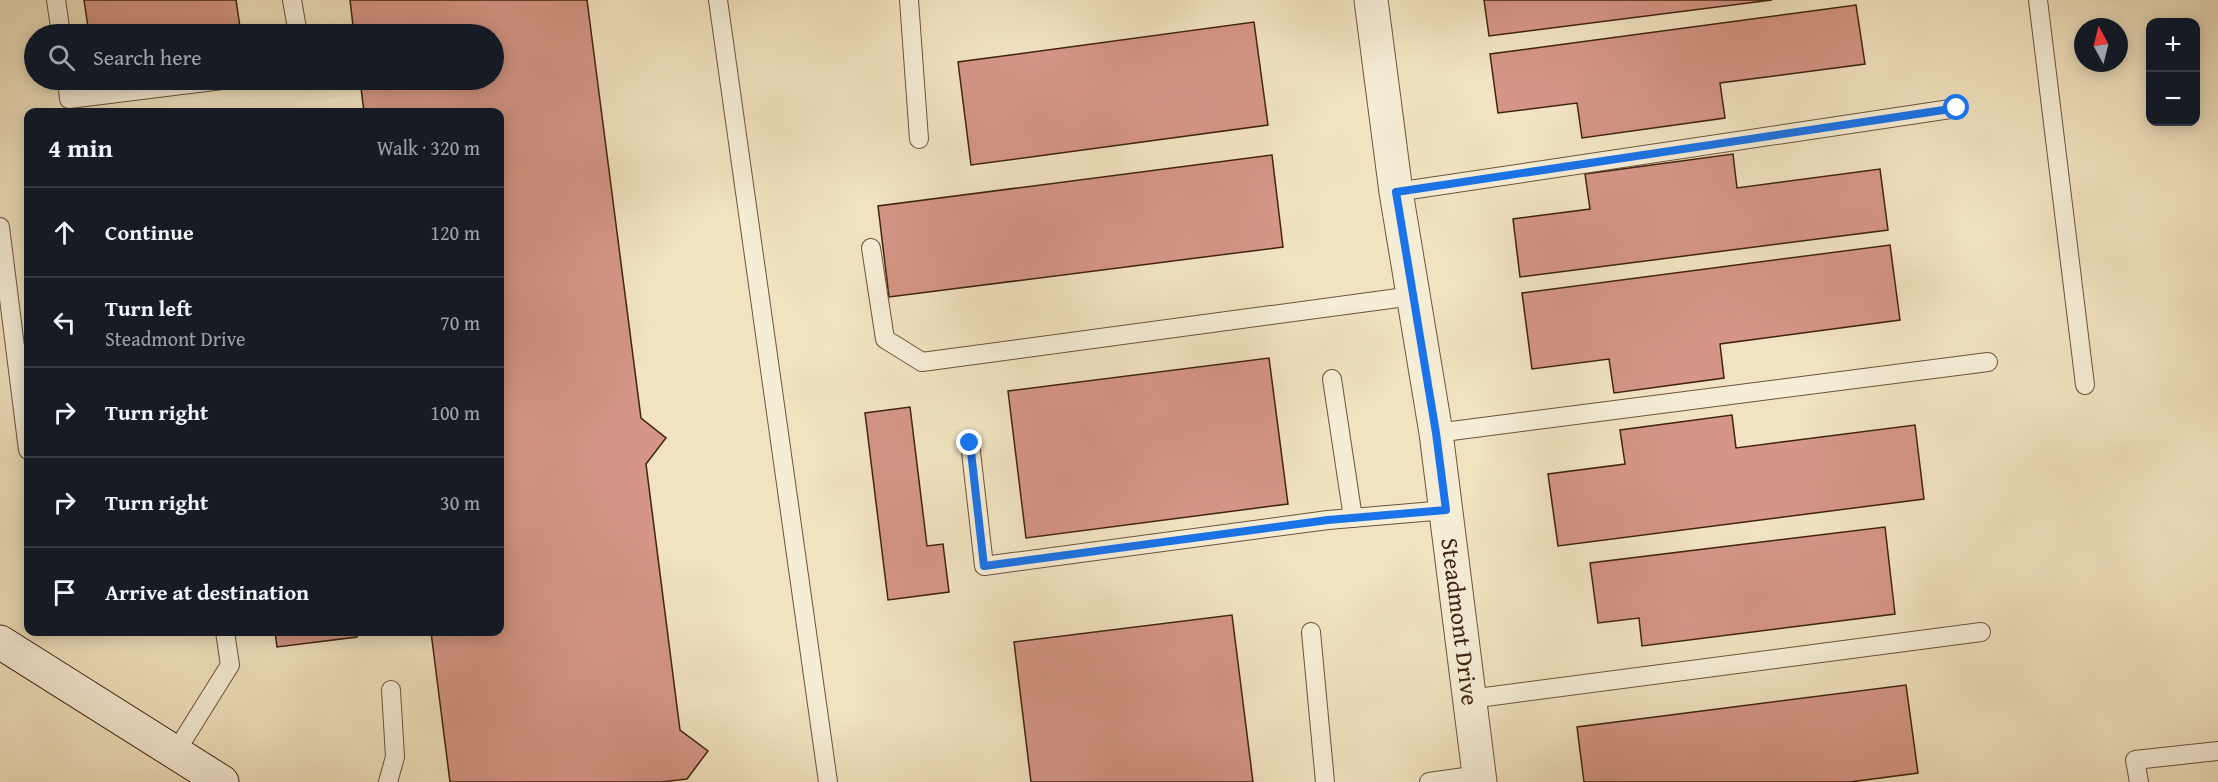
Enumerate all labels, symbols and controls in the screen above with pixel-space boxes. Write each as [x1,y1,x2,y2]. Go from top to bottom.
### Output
north arrow [2074,18,2128,72]
map controls [2146,18,2200,126]
button: + [2146,18,2200,72]
search box [24,24,504,90]
icon: search [45,41,78,74]
text: Search here [93,41,202,73]
button: − [2146,72,2200,126]
route start [1943,94,1969,120]
text: 4 min [48,128,113,167]
text: Walk · 320 m [377,133,480,162]
icon: ahead [48,216,81,249]
text: Continue [105,216,194,248]
text: 120 m [430,218,480,247]
text: Turn left [105,292,192,324]
icon: left [48,306,81,339]
text: 70 m [440,308,480,337]
text: Steadmont Drive [105,324,245,353]
icon: right [48,396,81,429]
text: Turn right [105,396,208,428]
text: 100 m [430,398,480,427]
route end [956,429,982,455]
icon: right [48,486,81,519]
text: Turn right [105,486,208,518]
text: 30 m [440,488,480,517]
street label: Steadmont Drive [1432,536,1488,707]
icon: arrive [48,576,81,609]
text: Arrive at destination [105,576,309,608]

